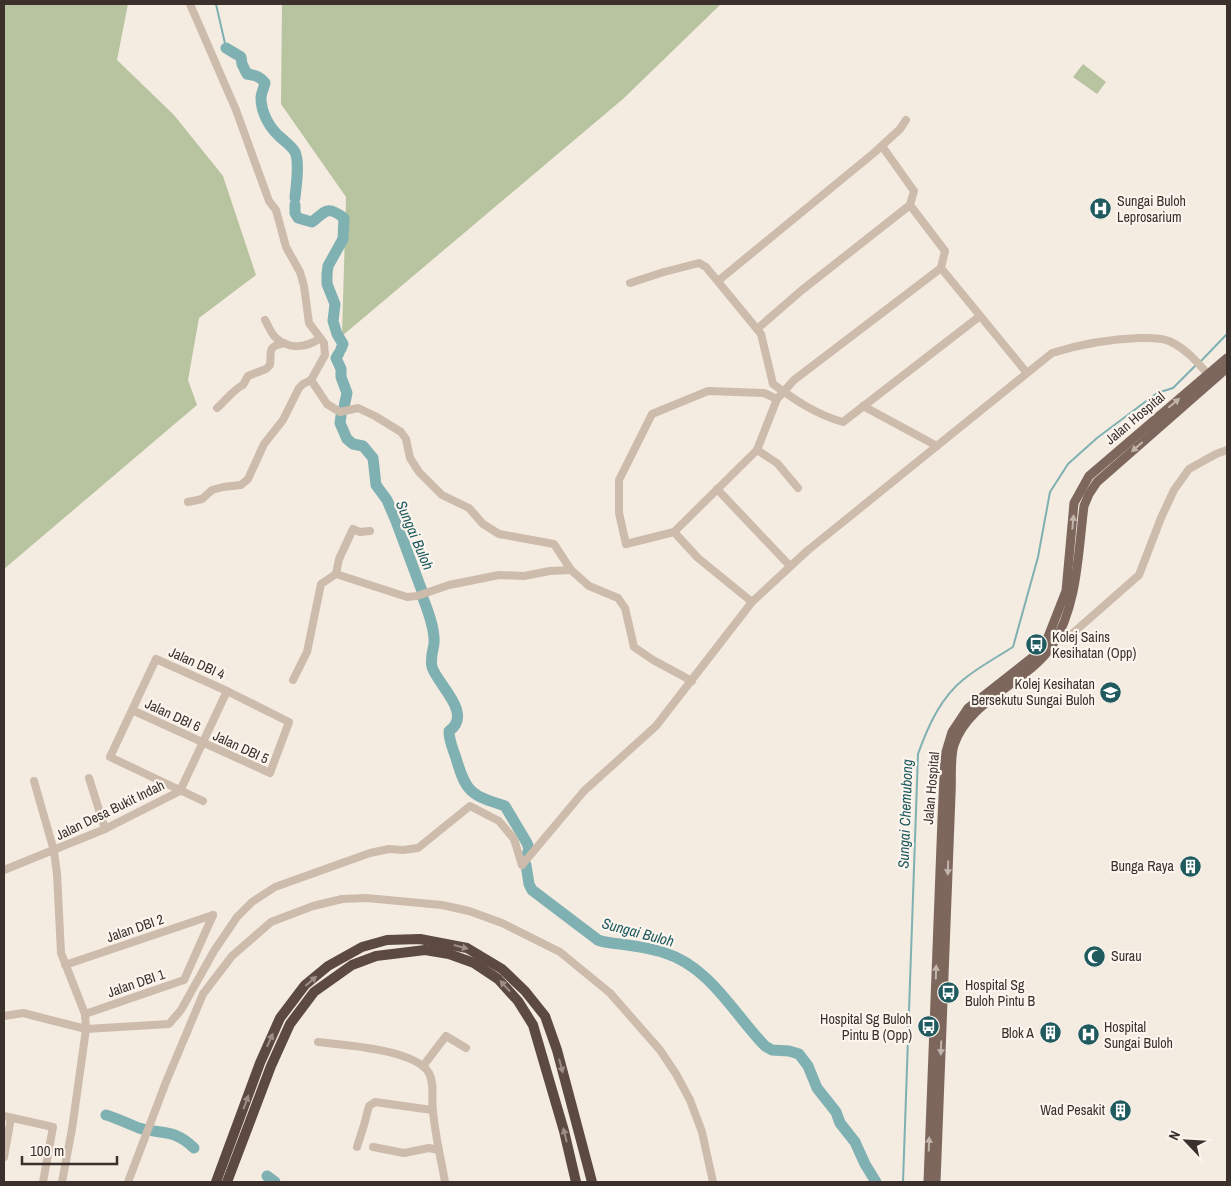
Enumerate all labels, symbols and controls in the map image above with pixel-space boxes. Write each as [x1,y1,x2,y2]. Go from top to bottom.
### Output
place label: Sungai Buloh Leprosarium [1117,192,1186,226]
hospital icon: Sungai Buloh Leprosarium [1089,197,1113,221]
street label: Jalan Hospital [1101,388,1169,448]
one-way arrow [1168,398,1181,409]
one-way arrow [1132,441,1144,453]
water label: Sungai Buloh [391,497,439,573]
one-way arrow [1069,514,1077,530]
place label: Kolej Sains Kesihatan (Opp) [1052,628,1136,662]
bus stop icon: Kolej Sains Kesihatan (Opp) [1024,633,1048,657]
street label: Jalan DBI 4 [166,643,228,684]
place label: Kolej Kesihatan Bersekutu Sungai Buloh [971,675,1095,709]
school or university icon: Kolej Kesihatan Bersekutu Sungai Buloh [1099,680,1123,704]
street label: Jalan DBI 6 [142,694,204,736]
street label: Jalan DBI 5 [210,726,272,768]
street label: Jalan Hospital [919,751,943,825]
water label: Sungai Chemubong [893,759,917,869]
street label: Jalan Desa Bukit Indah [53,776,167,844]
building icon: Bunga Raya [1178,854,1202,878]
place label: Bunga Raya [1111,857,1175,875]
one-way arrow [944,861,952,877]
street label: Jalan DBI 2 [104,910,166,946]
water label: Sungai Buloh [600,912,677,952]
one-way arrow [454,944,469,952]
mosque icon: Surau [1083,944,1107,968]
place label: Surau [1111,947,1142,965]
one-way arrow [933,964,941,980]
street label: Jalan DBI 1 [105,965,168,1001]
one-way arrow [304,975,317,986]
place label: Hospital Sg Buloh Pintu B [965,976,1036,1010]
one-way arrow [499,981,511,993]
bus stop icon: Hospital Sg Buloh Pintu B [937,981,961,1005]
place label: Hospital Sg Buloh Pintu B (Opp) [820,1010,912,1044]
bus stop icon: Hospital Sg Buloh Pintu B (Opp) [916,1015,940,1039]
place label: Hospital Sungai Buloh [1104,1018,1173,1052]
building icon: Blok A [1038,1021,1062,1045]
hospital icon: Hospital Sungai Buloh [1076,1023,1100,1047]
place label: Blok A [1001,1024,1034,1042]
one-way arrow [266,1033,274,1047]
one-way arrow [937,1041,945,1057]
one-way arrow [558,1058,566,1073]
one-way arrow [243,1094,250,1109]
building icon: Wad Pesakit [1109,1098,1133,1122]
place label: Wad Pesakit [1040,1101,1105,1119]
north arrow [1161,1116,1211,1166]
one-way arrow [561,1127,569,1142]
text: N [1164,1128,1184,1143]
scale bar [22,1134,118,1166]
one-way arrow [925,1136,933,1152]
text: 100 m [30,1140,64,1161]

